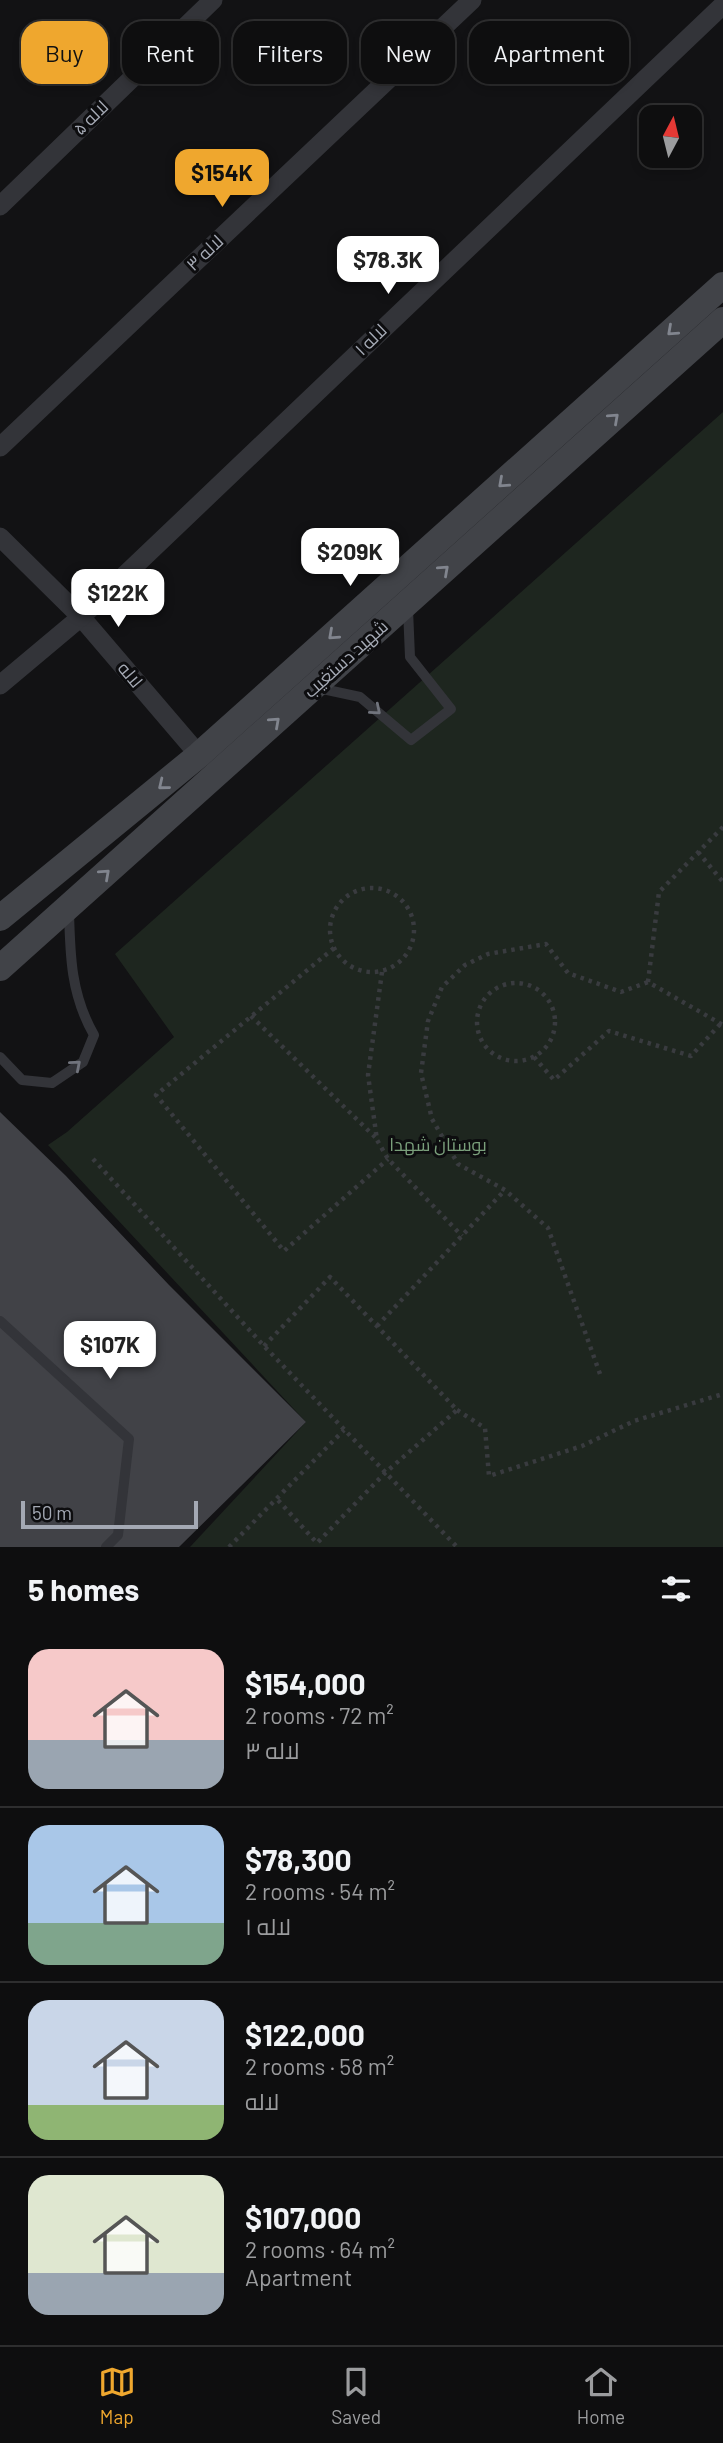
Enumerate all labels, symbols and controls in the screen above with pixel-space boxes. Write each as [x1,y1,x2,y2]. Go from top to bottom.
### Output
chip: Buy [21,21,108,84]
chip: Rent [122,21,219,84]
chip: Filters [233,21,347,84]
chip: New [361,21,455,84]
chip: Apartment [469,21,629,84]
street label: لاله ۵ [68,95,112,139]
north arrow [639,105,702,168]
map controls [639,105,702,168]
pin: $154K [173,150,271,209]
text: $154K [191,158,253,186]
street label: لاله ۳ [181,230,227,275]
pin: $78.3K [331,236,445,296]
text: $78.3K [353,245,423,273]
street label: لاله ۱ [350,319,391,360]
one-way arrow [667,323,680,335]
one-way arrow [606,414,619,426]
one-way arrow [498,475,511,487]
pin: $209K [301,528,399,588]
text: $209K [317,537,383,565]
one-way arrow [436,566,449,578]
pin: $122K [69,570,167,629]
text: $122K [87,578,149,606]
street label: شهید دستغیب [299,615,393,703]
one-way arrow [329,627,342,639]
street label: لاله [114,657,148,692]
one-way arrow [368,702,381,714]
one-way arrow [267,718,280,730]
one-way arrow [158,777,171,789]
one-way arrow [97,870,110,882]
one-way arrow [68,1061,81,1073]
park label: بوستان شهدا [389,1133,487,1156]
pin: $107K [61,1322,159,1381]
text: $107K [80,1330,140,1358]
scale bar [21,1498,198,1530]
text: 50 m [32,1501,72,1524]
icon: filters [657,1570,695,1608]
text: 5 homes [28,1571,139,1607]
text: $154,000 [245,1665,366,1701]
icon: home [84,1677,168,1761]
text: 2 rooms · 72 m² [245,1701,394,1729]
text: لاله ۳ [245,1736,300,1764]
text: $78,300 [245,1841,352,1877]
icon: home [84,1853,168,1937]
text: 2 rooms · 54 m² [245,1877,395,1905]
text: لاله ۱ [245,1912,291,1940]
text: $122,000 [245,2016,365,2052]
icon: home [84,2028,168,2112]
text: 2 rooms · 58 m² [245,2052,394,2080]
text: لاله [245,2087,279,2115]
text: $107,000 [245,2199,361,2235]
icon: home [84,2203,168,2287]
text: 2 rooms · 64 m² [245,2235,395,2263]
text: Apartment [245,2263,352,2291]
tab: Map [98,2363,136,2428]
tab: Saved [331,2363,381,2428]
tab: Home [577,2363,625,2428]

